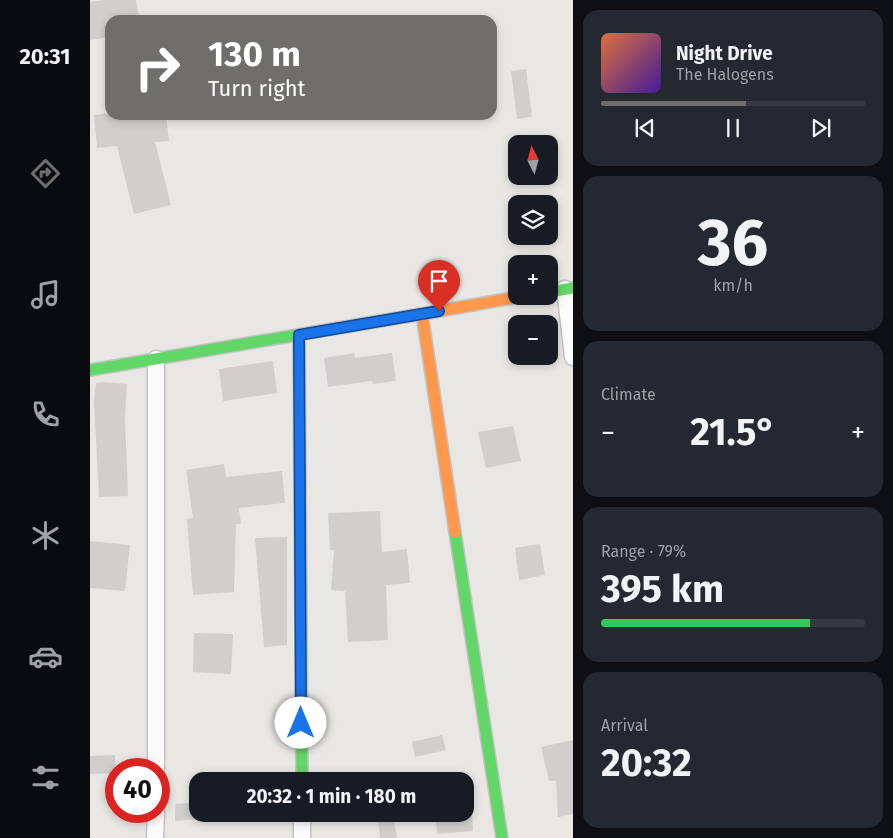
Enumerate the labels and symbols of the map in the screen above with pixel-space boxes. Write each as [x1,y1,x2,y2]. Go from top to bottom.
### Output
north arrow [508,135,558,185]
pin [418,260,460,311]
position arrow [274,696,326,748]
speed limit sign: 40 [105,758,170,823]

